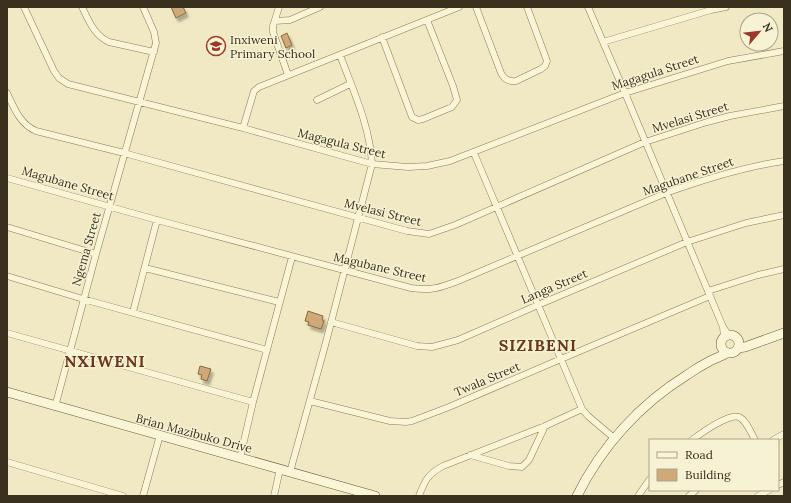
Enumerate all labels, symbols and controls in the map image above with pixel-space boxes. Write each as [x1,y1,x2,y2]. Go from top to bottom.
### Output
north arrow [739,12,779,52]
text: N [760,20,776,35]
place label: Inxiweni Primary School [230,32,315,61]
school or university icon: Inxiweni Primary School [205,35,227,57]
street label: Magagula Street [610,51,701,93]
street label: Mvelasi Street [650,98,730,136]
street label: Magagula Street [296,125,388,161]
street label: Magubane Street [641,153,736,199]
street label: Magubane Street [20,163,116,203]
street label: Mvelasi Street [343,195,423,229]
street label: Ngema Street [68,210,104,288]
street label: Magubane Street [332,249,428,285]
street label: Langa Street [519,265,590,307]
district label: SIZIBENI [499,335,577,355]
district label: NXIWENI [64,351,146,371]
street label: Twala Street [452,358,522,400]
street label: Brian Mazibuko Drive [134,410,254,456]
legend [649,439,779,491]
text: Road [685,447,713,462]
text: Building [685,467,731,482]

